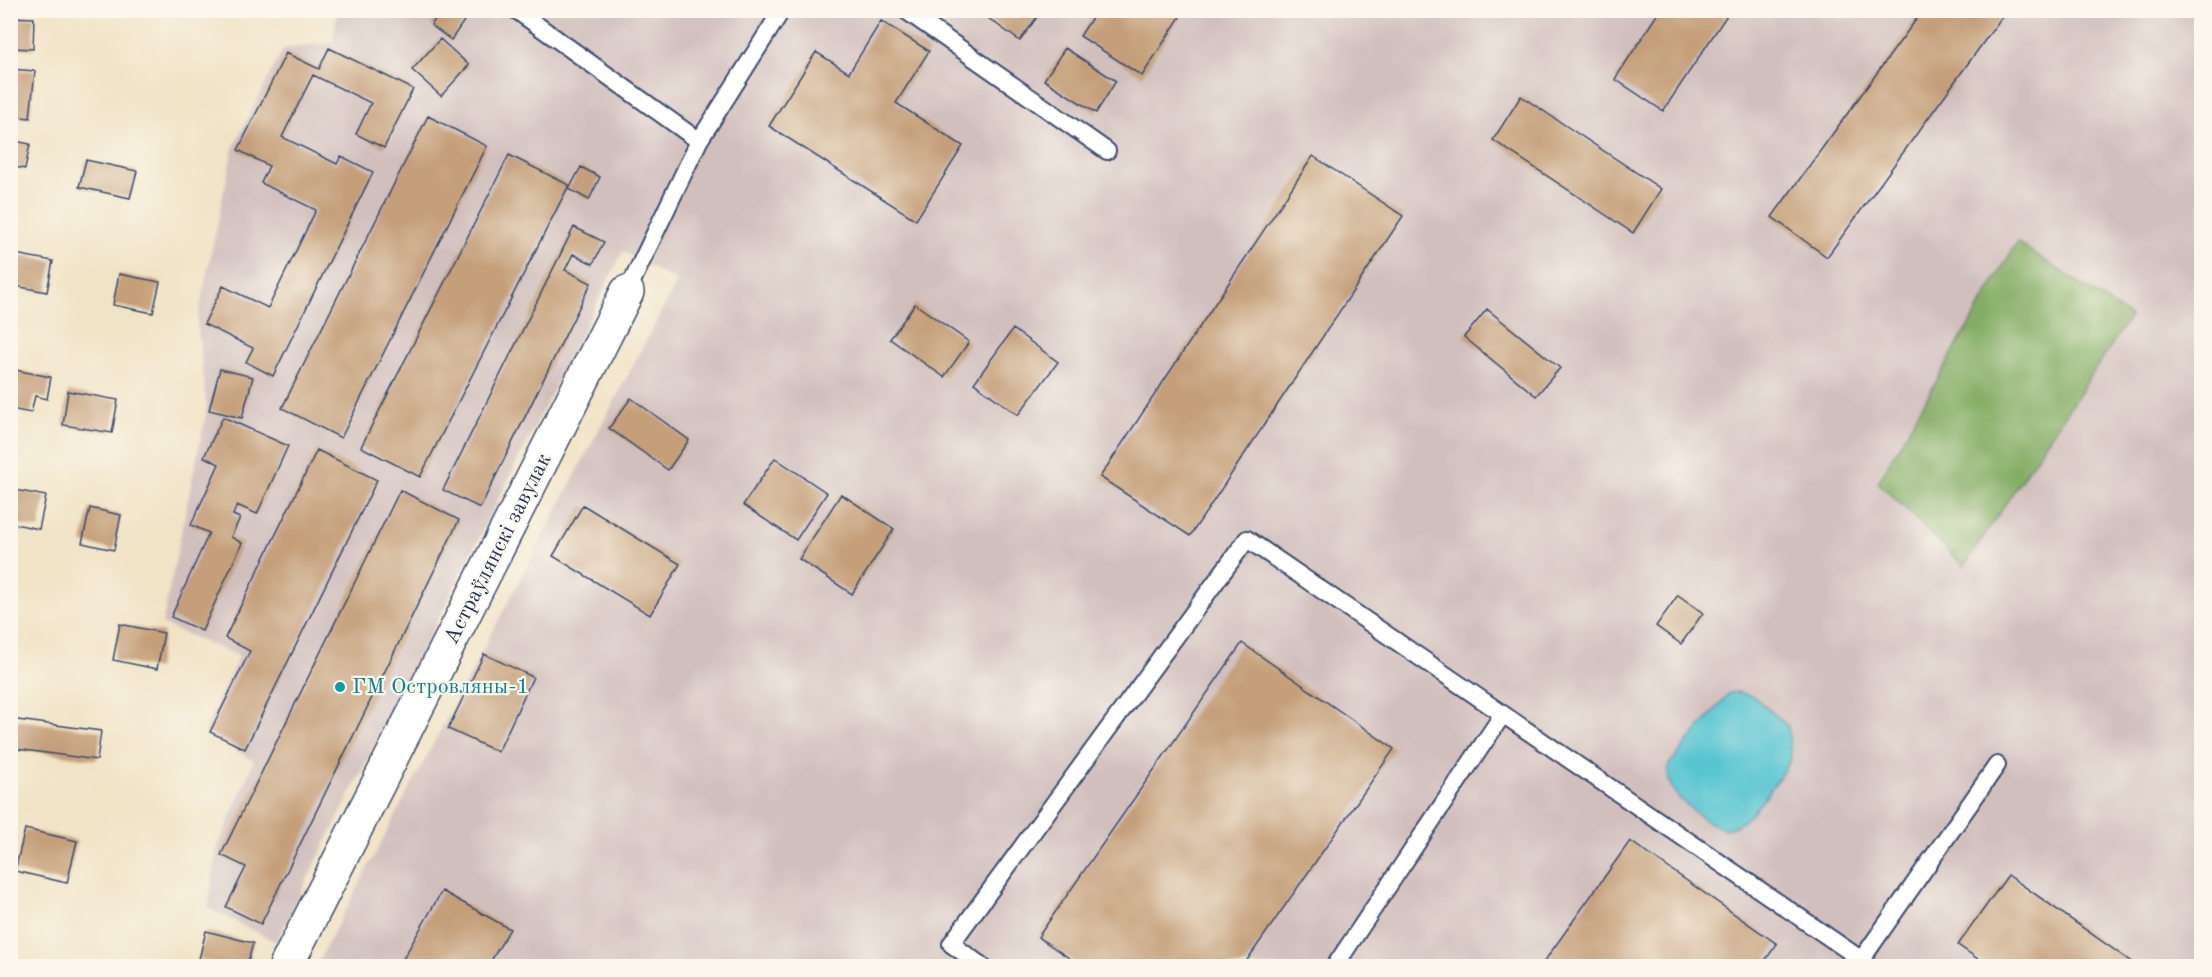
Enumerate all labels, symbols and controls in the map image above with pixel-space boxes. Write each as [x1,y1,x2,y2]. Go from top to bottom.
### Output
street label: Астраўлянскі завулак [440,450,556,648]
place label: ГМ Островляны-1 [352,676,529,698]
marker: ГМ Островляны-1 [333,680,347,694]

